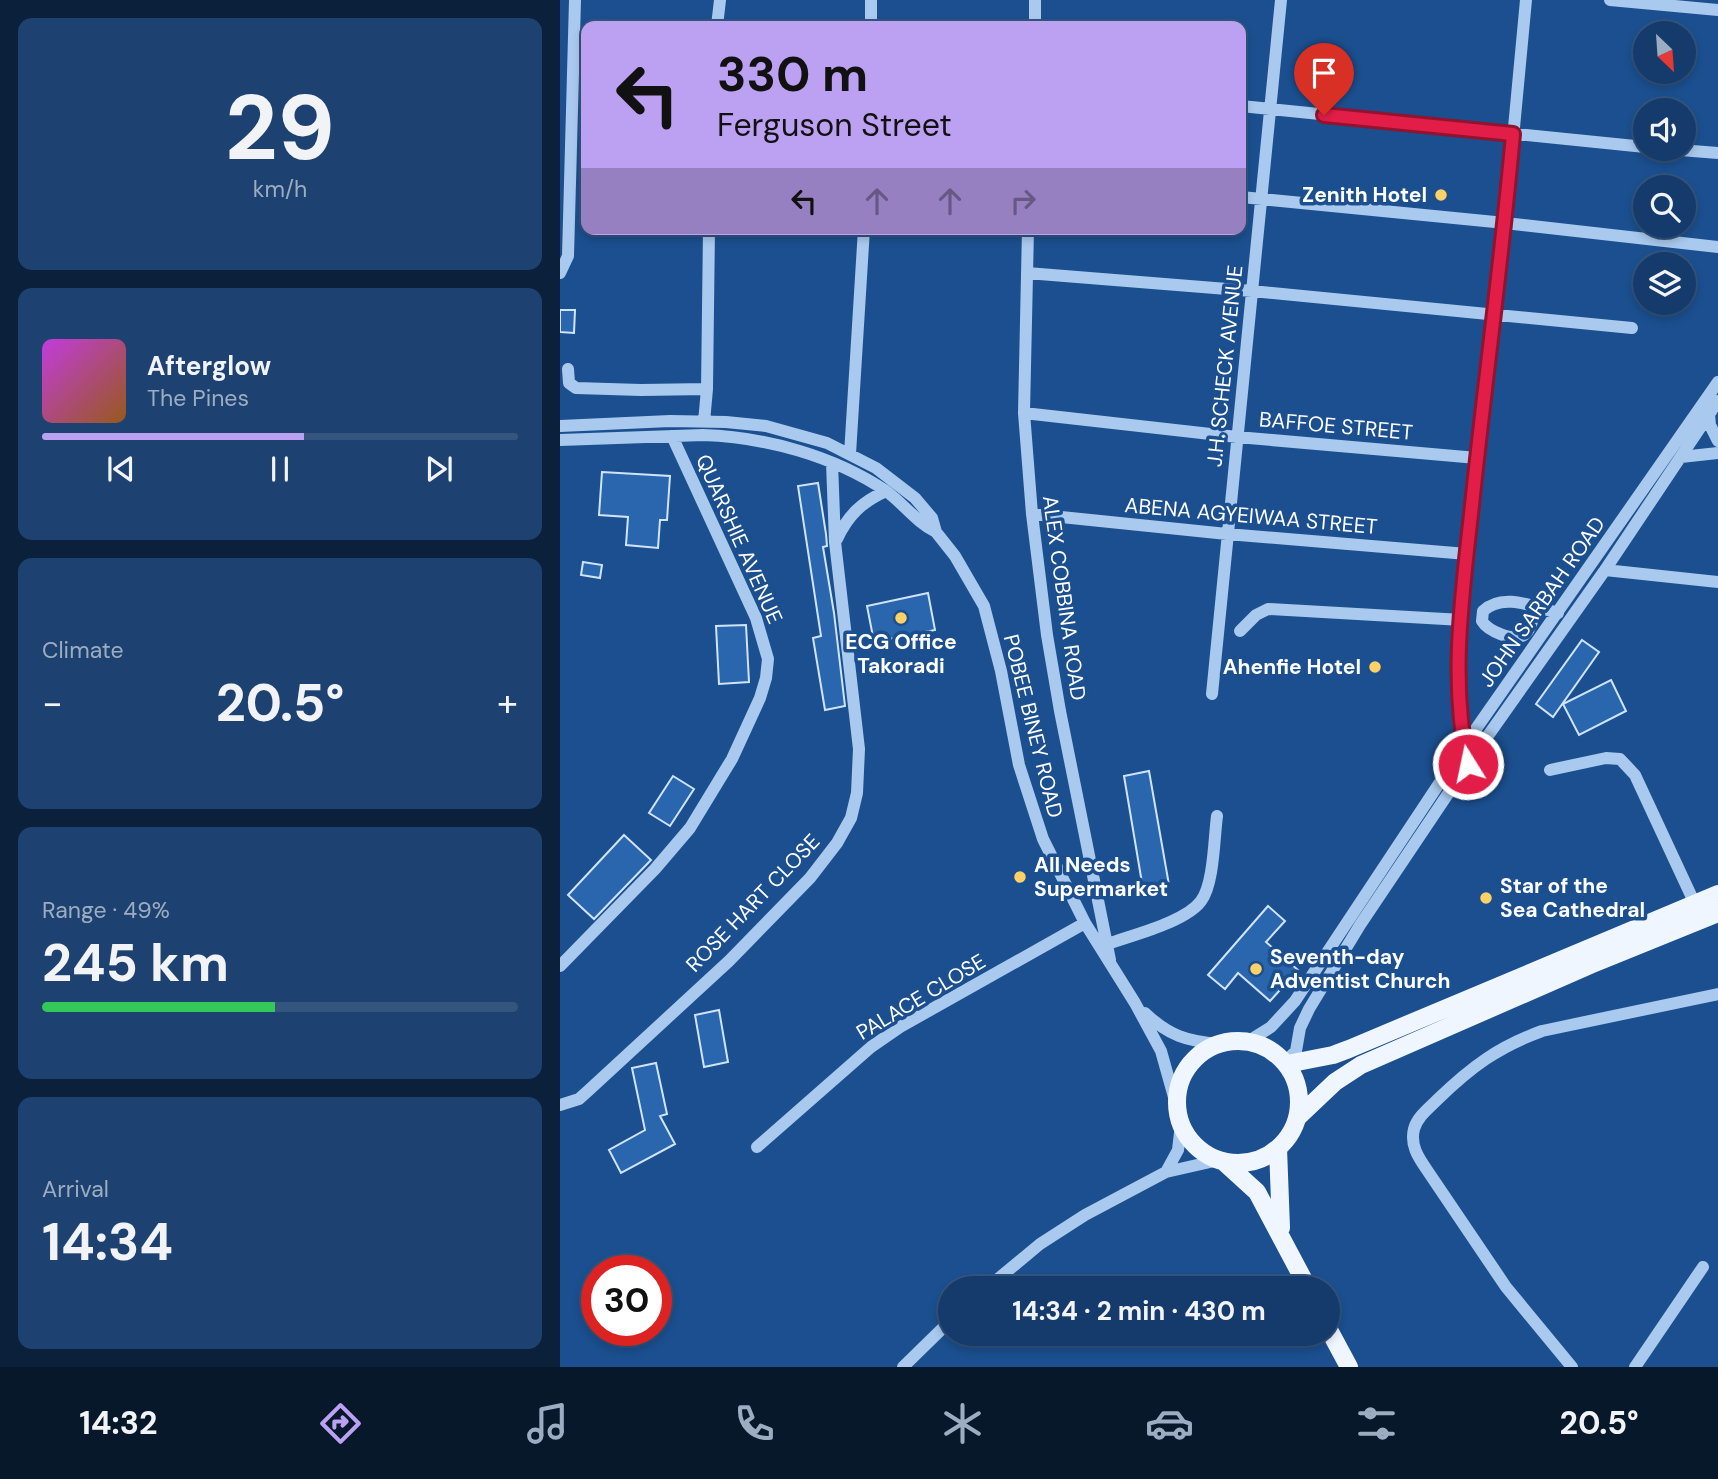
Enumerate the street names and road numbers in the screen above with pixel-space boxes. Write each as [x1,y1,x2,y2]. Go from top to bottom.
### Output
street label: J.H. SCHECK AVENUE [1200,264,1250,468]
street label: BAFFOE STREET [1258,405,1414,447]
street label: QUARSHIE AVENUE [689,450,789,628]
street label: ABENA AGYEIWAA STREET [1123,491,1379,541]
street label: ALEX COBBINA ROAD [1036,494,1092,702]
street label: JOHN SARBAH ROAD [1473,511,1611,693]
street label: POBEE BINEY ROAD [997,631,1069,821]
street label: ROSE HART CLOSE [680,828,826,978]
street label: PALACE CLOSE [851,947,991,1047]

